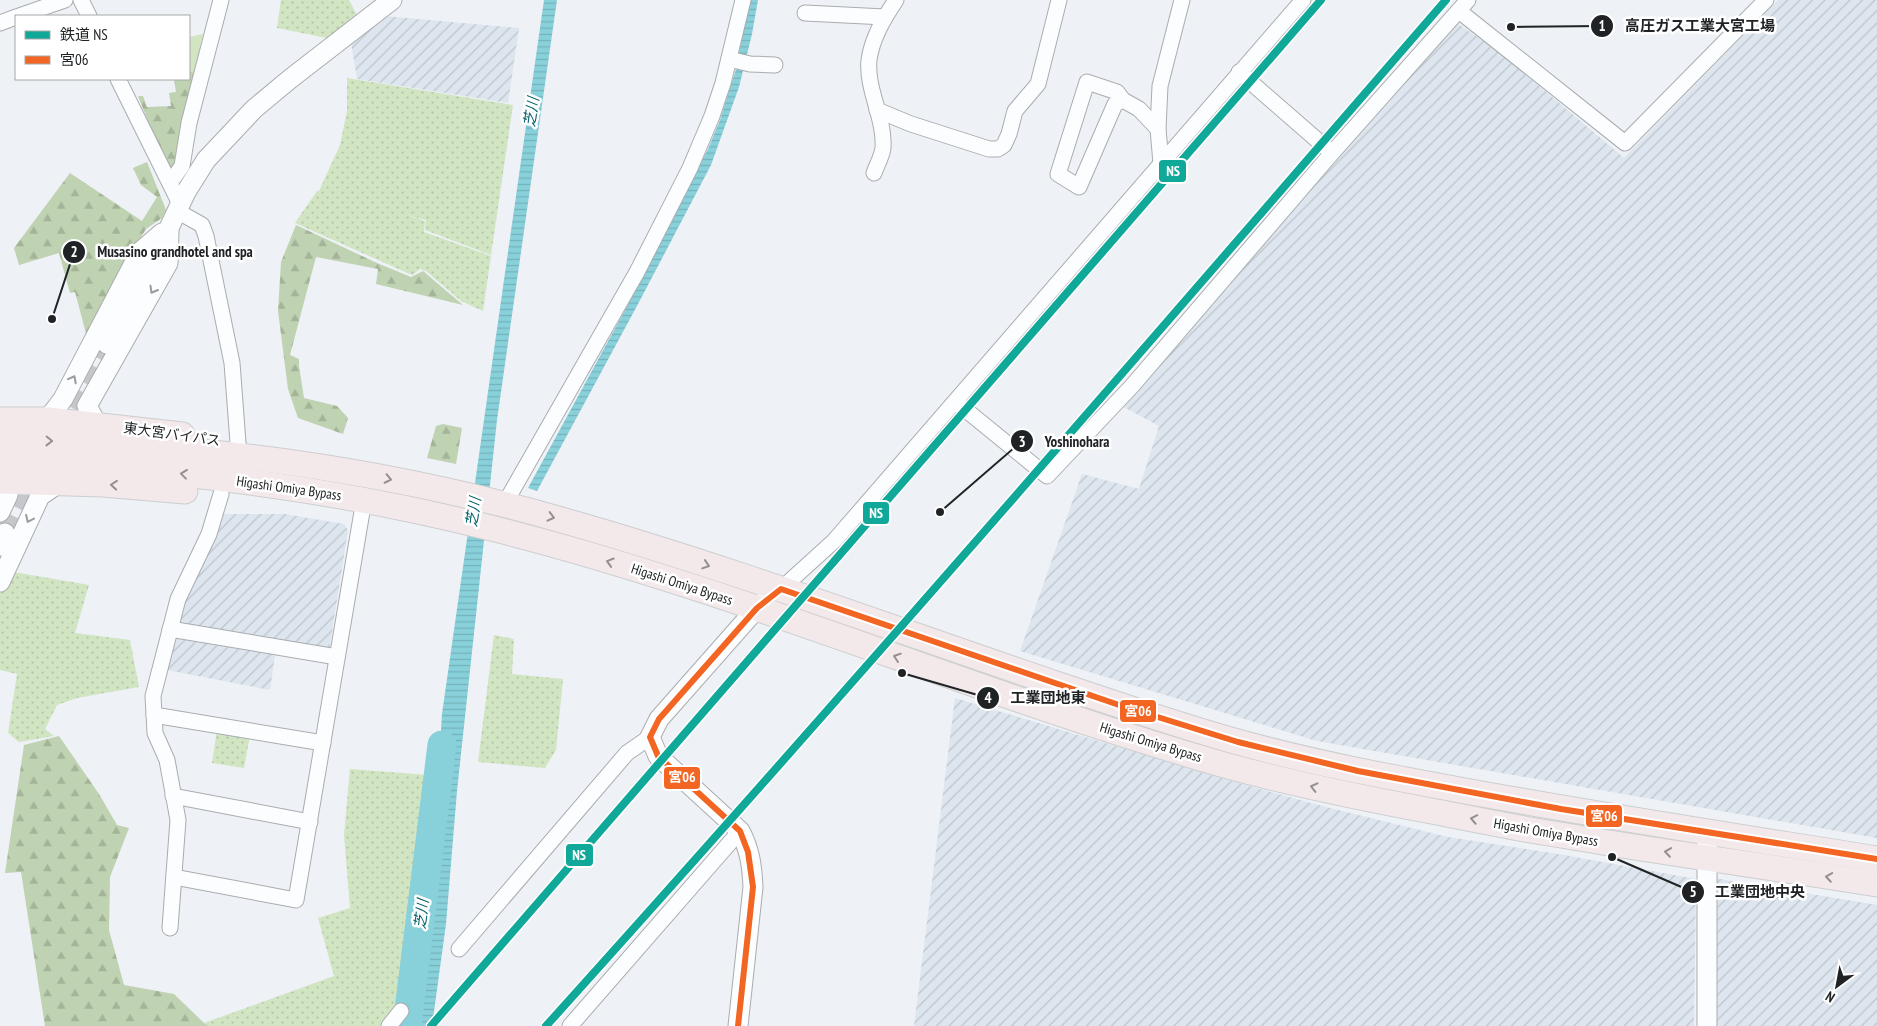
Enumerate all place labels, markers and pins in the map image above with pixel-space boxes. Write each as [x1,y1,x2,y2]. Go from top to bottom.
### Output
callout: 高圧ガス工業大宮工場 [1590,11,1785,41]
callout: Musasino grandhotel and spa [62,237,263,267]
callout: Yoshinohara [1009,426,1119,456]
callout: 工業団地東 [976,683,1096,713]
callout: 工業団地中央 [1680,877,1815,907]

